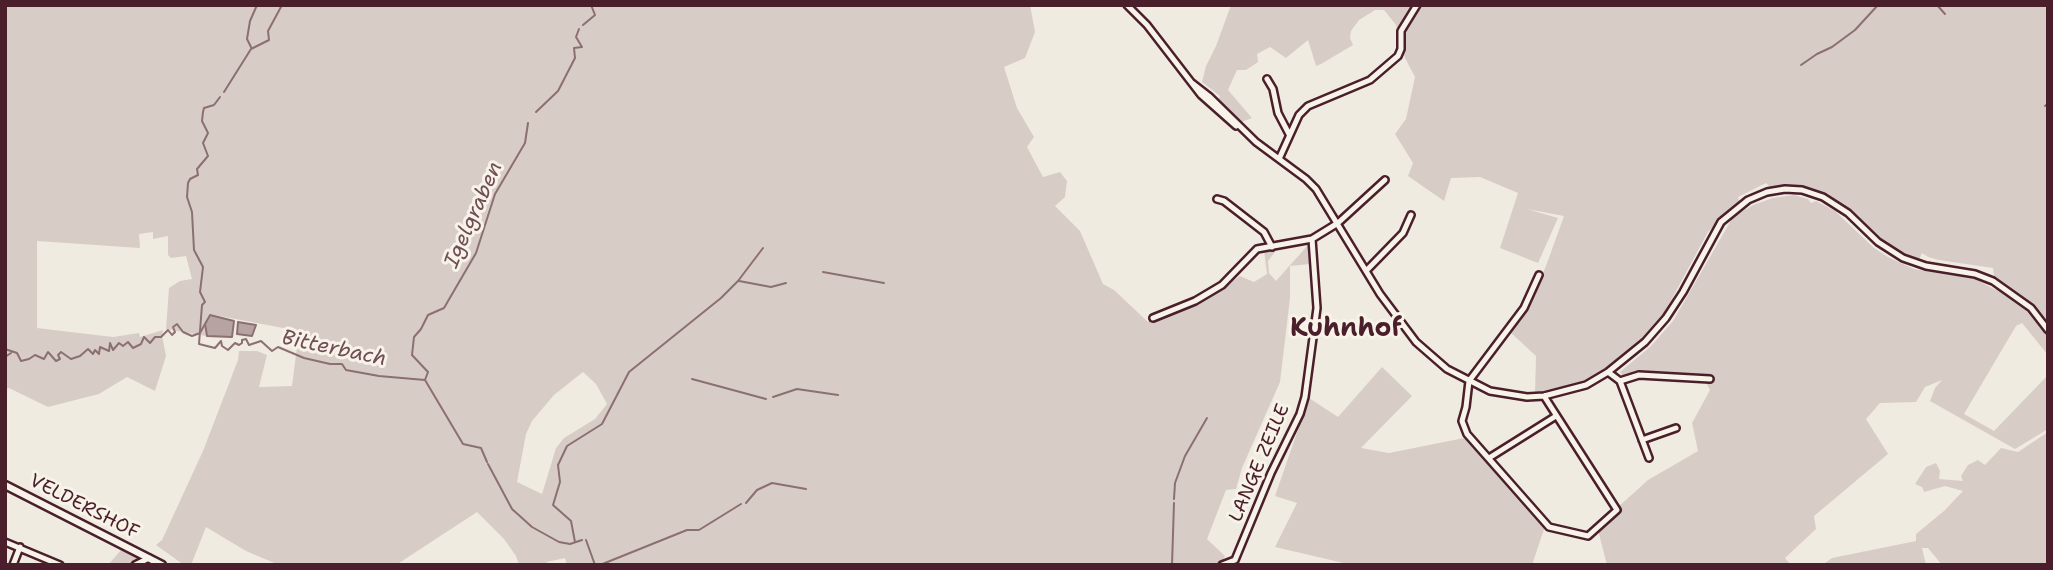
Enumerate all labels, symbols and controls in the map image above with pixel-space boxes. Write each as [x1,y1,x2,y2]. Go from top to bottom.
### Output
water label: Igelgraben [439,158,509,272]
district label: Kuhnhof [1290,313,1402,345]
water label: Bitterbach [279,326,389,372]
street label: LANGE ZEILE [1225,401,1295,525]
street label: VELDERSHOF [25,470,143,544]

